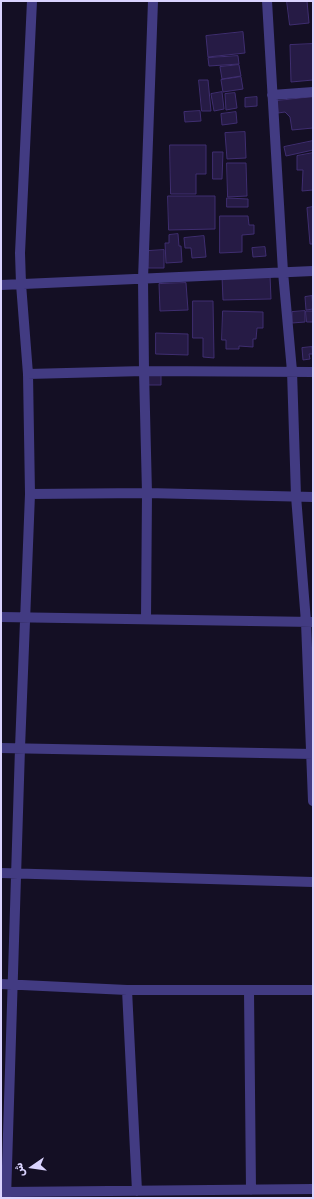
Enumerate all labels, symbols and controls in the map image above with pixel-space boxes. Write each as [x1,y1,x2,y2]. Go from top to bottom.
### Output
north arrow [12,1147,52,1187]
text: ش [12,1162,28,1178]

